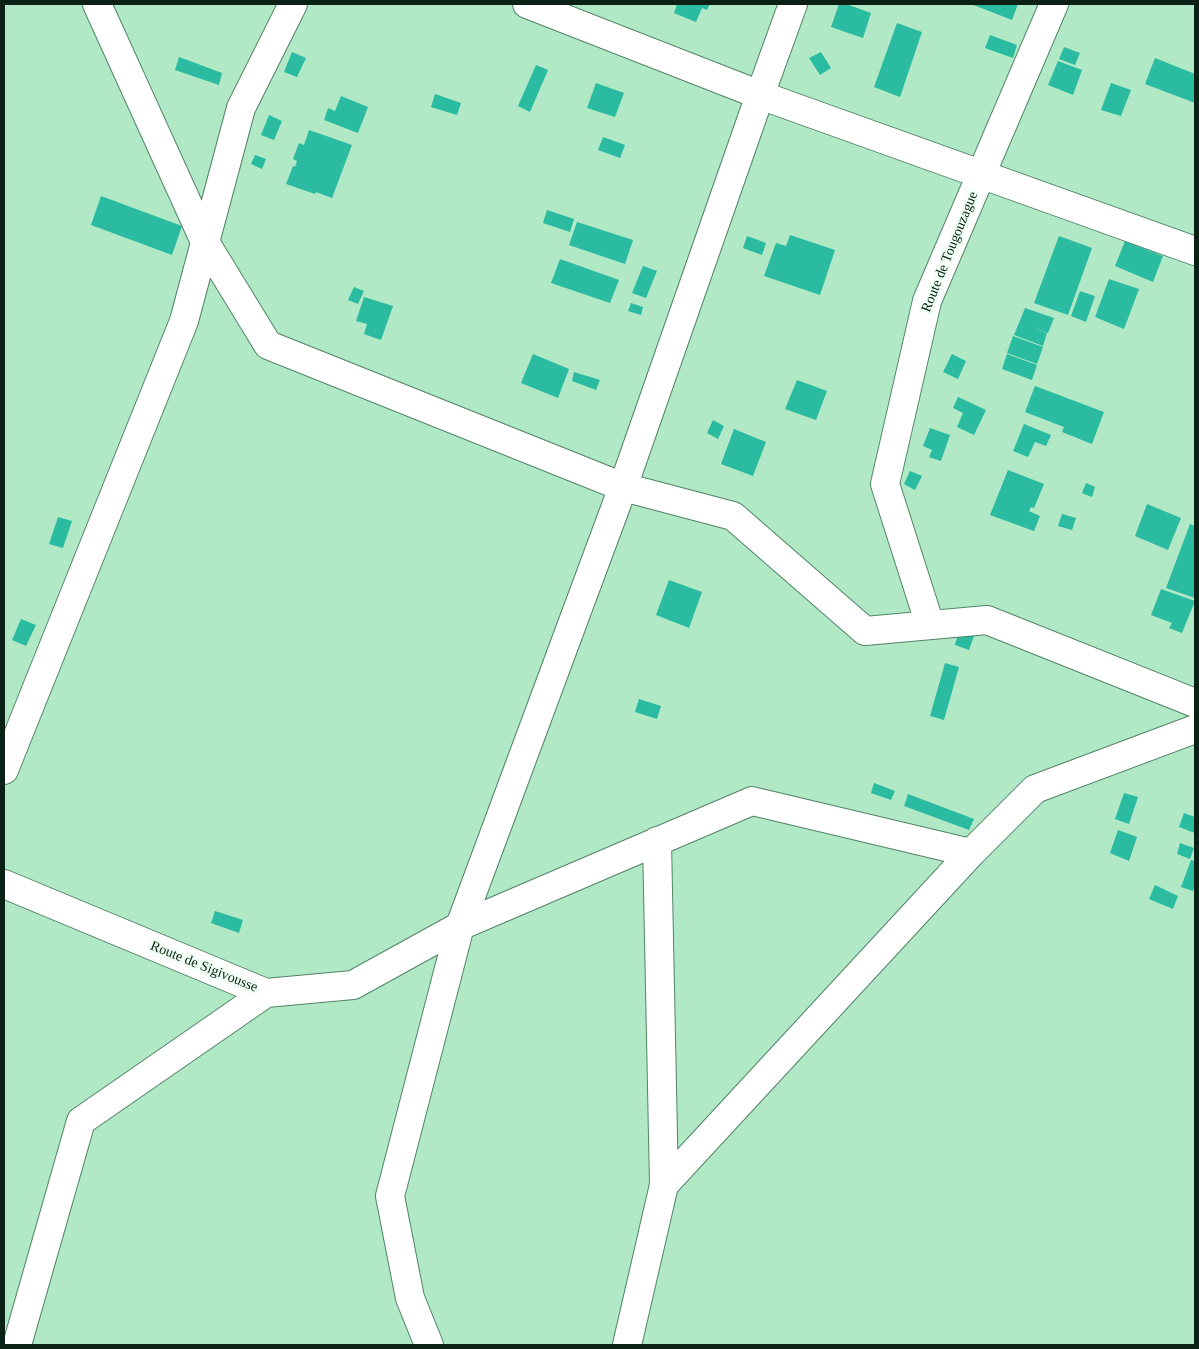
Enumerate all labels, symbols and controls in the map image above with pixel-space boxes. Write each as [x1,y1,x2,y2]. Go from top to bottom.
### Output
street label: Route de Tougouzague [918,189,982,315]
street label: Route de Sigivousse [148,938,260,996]

